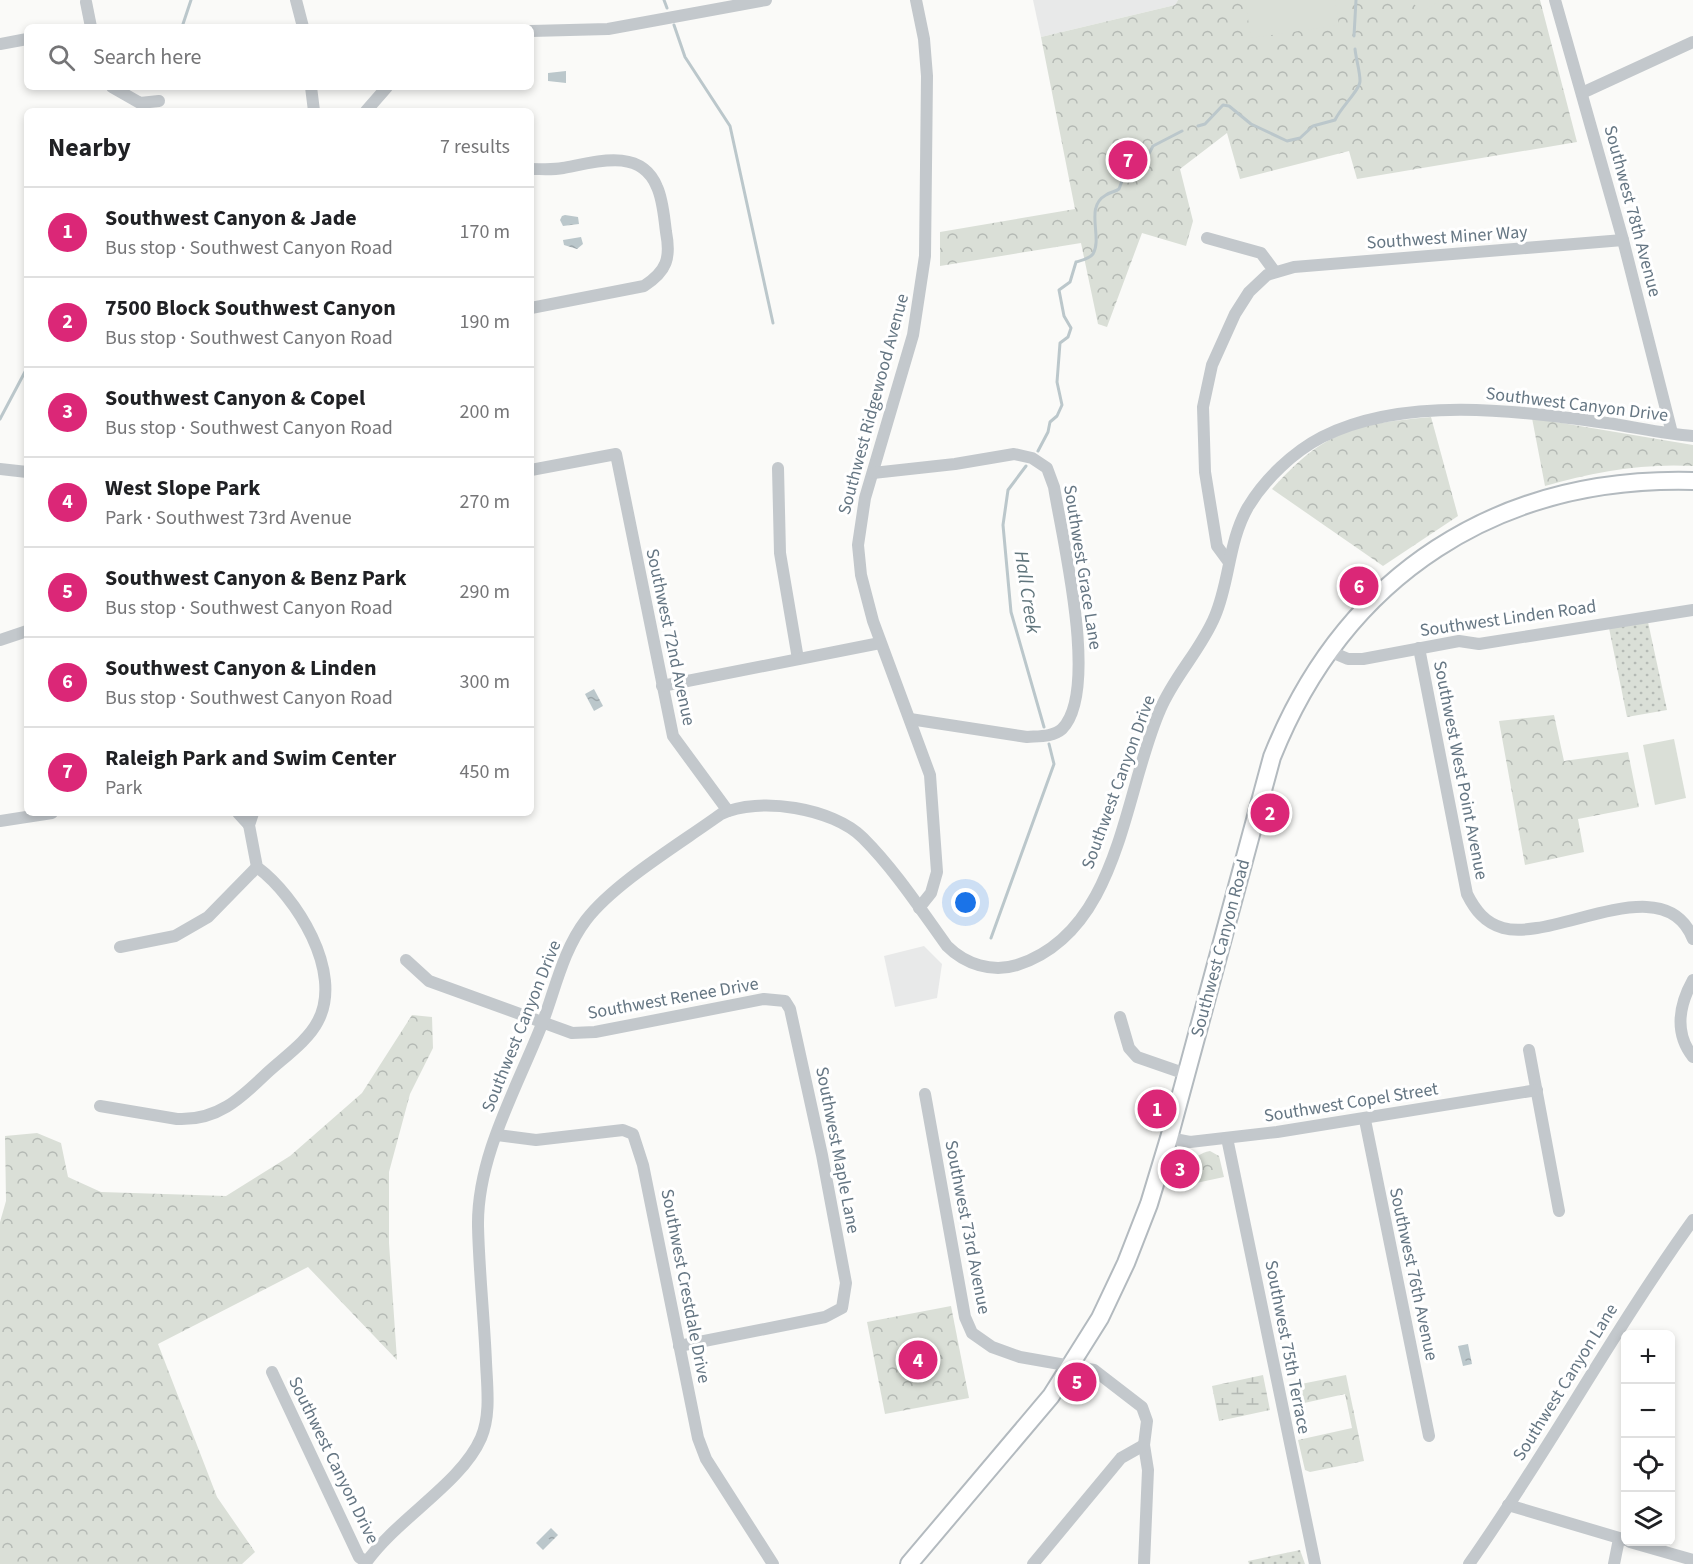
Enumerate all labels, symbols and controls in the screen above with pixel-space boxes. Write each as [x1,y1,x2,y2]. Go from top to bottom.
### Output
search box [24,24,534,90]
icon: search [45,41,78,74]
text: Search here [93,41,201,73]
street label: Southwest 78th Avenue [1598,123,1667,300]
text: Nearby [48,129,131,166]
text: 7 results [440,133,510,161]
pin: 7 [1108,138,1148,182]
text: Southwest Canyon & Jade [105,202,357,234]
text: 1 [62,218,73,246]
text: 170 m [460,218,510,246]
street label: Southwest Miner Way [1366,219,1529,256]
text: Bus stop · Southwest Canyon Road [105,234,393,262]
street label: Southwest Ridgewood Avenue [832,291,915,517]
text: 7500 Block Southwest Canyon [105,292,396,324]
text: 2 [62,308,73,336]
text: 190 m [460,308,510,336]
text: Bus stop · Southwest Canyon Road [105,324,393,352]
street label: Southwest Canyon Drive [1484,381,1670,428]
text: Southwest Canyon & Copel [105,382,365,414]
text: 3 [62,398,73,426]
text: 200 m [460,398,510,426]
text: Bus stop · Southwest Canyon Road [105,414,393,442]
text: West Slope Park [105,472,260,504]
street label: Southwest Grace Lane [1057,483,1108,651]
text: 4 [62,488,73,516]
text: 270 m [460,488,510,516]
text: Park · Southwest 73rd Avenue [105,504,352,532]
street label: Southwest 72nd Avenue [640,546,702,728]
water label: Hall Creek [1007,549,1047,636]
text: Southwest Canyon & Benz Park [105,562,406,594]
pin: 6 [1340,564,1378,608]
text: 5 [62,578,73,606]
text: 290 m [460,578,510,606]
text: Bus stop · Southwest Canyon Road [105,594,393,622]
street label: Southwest Linden Road [1418,594,1598,643]
text: Southwest Canyon & Linden [105,652,377,684]
street label: Southwest West Point Avenue [1427,658,1494,882]
text: 6 [62,668,73,696]
text: 300 m [460,668,510,696]
text: Bus stop · Southwest Canyon Road [105,684,393,712]
street label: Southwest Canyon Drive [1075,692,1162,873]
text: Raleigh Park and Swim Center [105,742,396,774]
text: 7 [62,758,73,786]
text: 450 m [460,758,510,786]
text: Park [105,774,142,802]
pin: 2 [1250,790,1290,836]
street label: Southwest Canyon Road [1185,856,1256,1040]
your location [951,888,980,917]
street label: Southwest Canyon Drive [476,936,567,1116]
street label: Southwest Renee Drive [586,971,761,1026]
street label: Southwest Maple Lane [809,1064,866,1236]
street label: Southwest Copel Street [1262,1076,1440,1129]
pin: 1 [1138,1086,1176,1132]
street label: Southwest 73rd Avenue [938,1138,997,1316]
pin: 3 [1160,1146,1200,1192]
street label: Southwest 76th Avenue [1383,1185,1444,1363]
street label: Southwest Crestdale Drive [654,1187,717,1385]
street label: Southwest 75th Terrace [1258,1258,1317,1436]
street label: Southwest Canyon Lane [1507,1299,1624,1466]
map controls [1621,1330,1675,1546]
button: + [1621,1330,1675,1384]
pin: 4 [898,1338,938,1382]
pin: 5 [1058,1360,1096,1404]
street label: Southwest Canyon Drive [282,1372,385,1548]
button: − [1621,1384,1675,1438]
button: locate [1621,1438,1675,1492]
button: layers [1621,1492,1675,1546]

